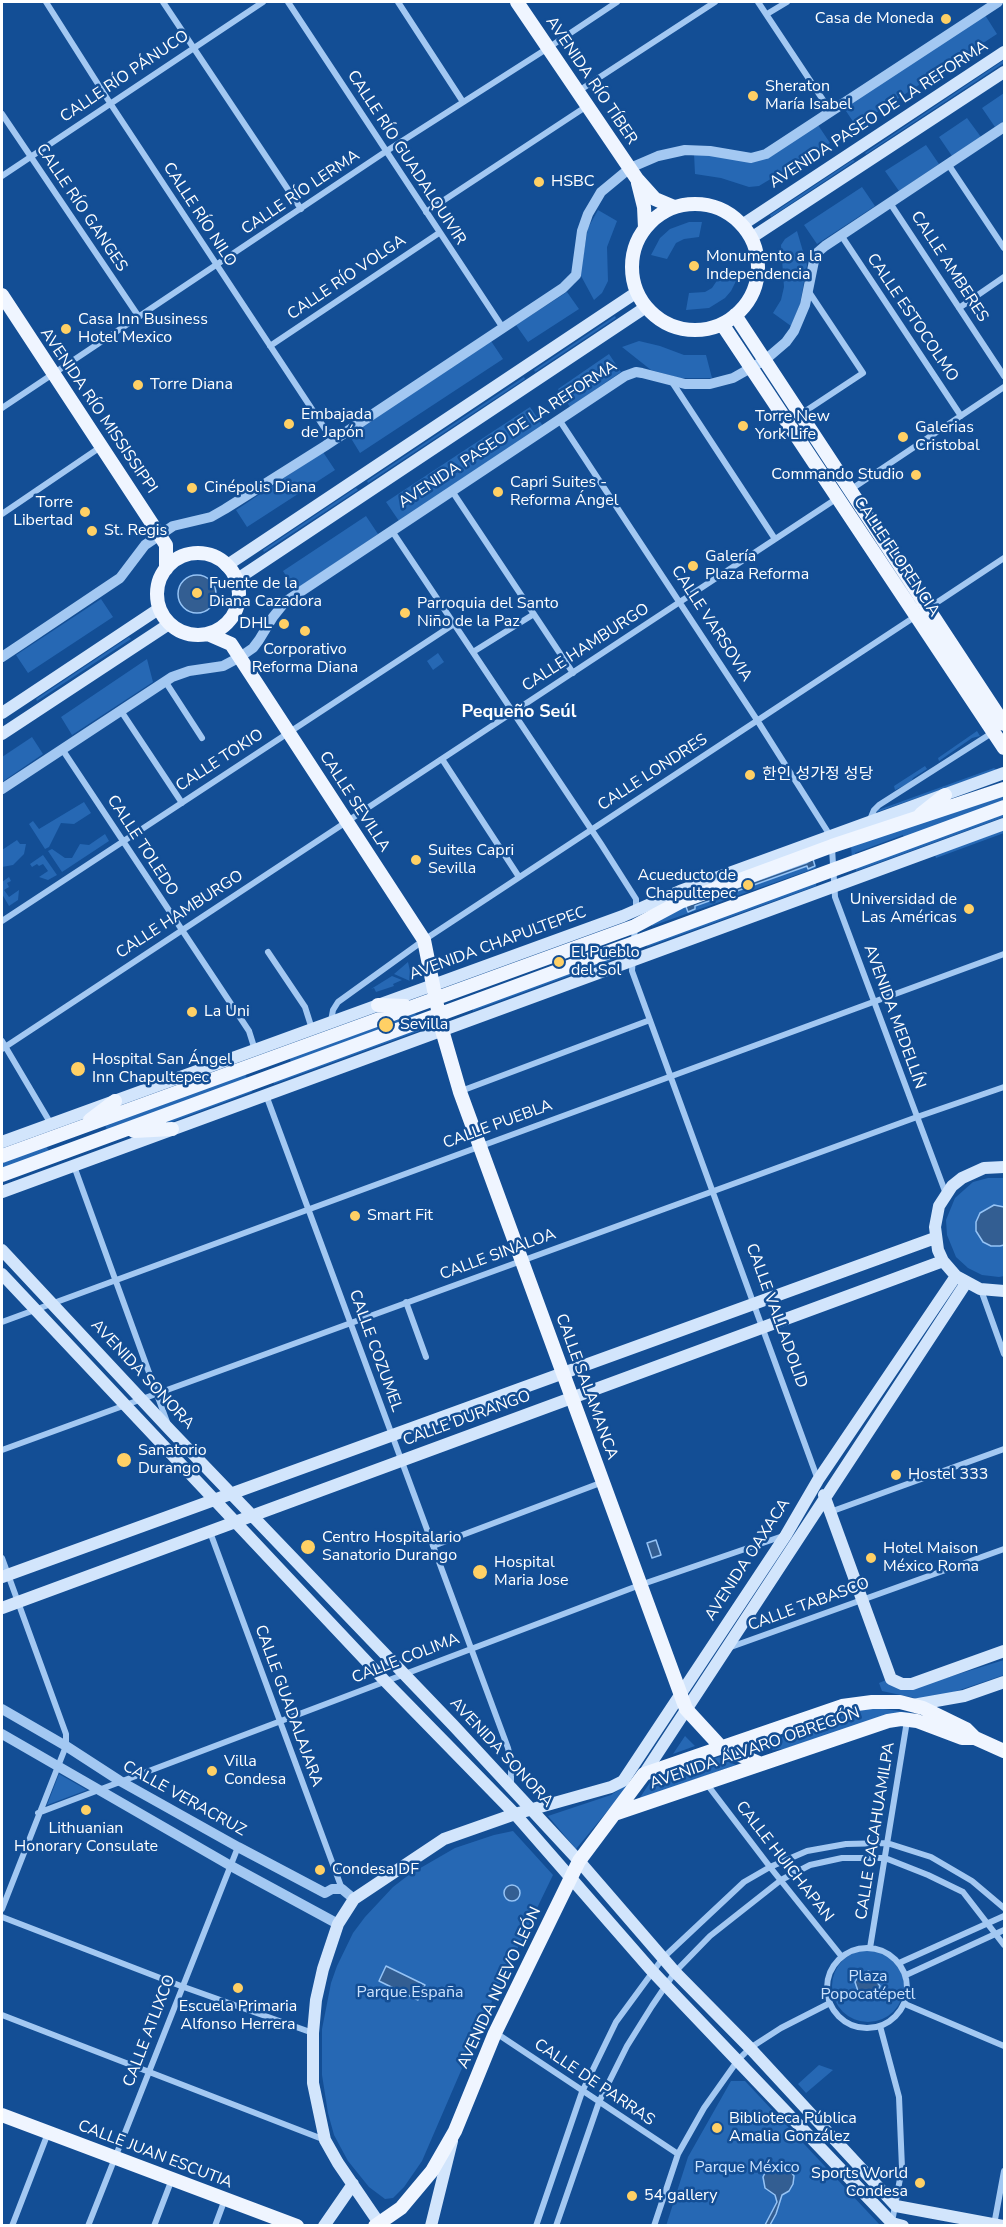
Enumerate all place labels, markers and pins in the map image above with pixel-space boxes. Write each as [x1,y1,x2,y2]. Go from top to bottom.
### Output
place label: Casa de Moneda [815,9,934,29]
marker: Casa de Moneda [939,12,953,26]
place label: Sheraton María Isabel [765,77,852,115]
marker: Sheraton María Isabel [746,89,760,103]
place label: HSBC [551,172,595,192]
marker: HSBC [532,175,546,189]
place label: Monumento a la Independencia [706,247,822,285]
marker: Monumento a la Independencia [687,259,701,273]
place label: Casa Inn Business Hotel Mexico [78,310,208,348]
marker: Casa Inn Business Hotel Mexico [59,322,73,336]
place label: Torre Diana [150,375,233,395]
marker: Torre Diana [131,378,145,392]
place label: Embajada de Japón [301,405,372,443]
place label: Torre New York Life [755,407,830,445]
marker: Embajada de Japón [282,417,296,431]
place label: Galerias Cristobal [915,418,980,456]
marker: Torre New York Life [736,419,750,433]
marker: Galerias Cristobal [896,430,910,444]
place label: Commando Studio [771,465,904,485]
marker: Commando Studio [909,468,923,482]
place label: Capri Suites - Reforma Ángel [510,473,618,511]
place label: Cinépolis Diana [204,478,316,498]
marker: Cinépolis Diana [185,481,199,495]
marker: Capri Suites - Reforma Ángel [491,485,505,499]
place label: Torre Libertad [13,493,73,531]
marker: Torre Libertad [78,505,92,519]
place label: St. Regis [104,521,167,541]
marker: St. Regis [85,524,99,538]
place label: Galería Plaza Reforma [705,547,809,585]
marker: Galería Plaza Reforma [686,559,700,573]
place label: Fuente de la Diana Cazadora [209,574,322,612]
marker: Fuente de la Diana Cazadora [190,586,204,600]
place label: Parroquia del Santo Niño de la Paz [417,594,559,632]
marker: Parroquia del Santo Niño de la Paz [398,606,412,620]
place label: DHL [239,614,272,634]
marker: DHL [277,617,291,631]
marker: Corporativo Reforma Diana [298,624,312,638]
place label: Corporativo Reforma Diana [252,640,358,678]
place label: 한인 성가정 성당 [762,765,873,785]
marker: 한인 성가정 성당 [743,768,757,782]
place label: Suites Capri Sevilla [428,841,514,879]
marker: Suites Capri Sevilla [409,853,423,867]
place label: Acueducto de Chapultepec [637,866,736,904]
marker: Acueducto de Chapultepec [741,878,755,892]
place label: Universidad de Las Américas [850,890,957,928]
marker: Universidad de Las Américas [962,902,976,916]
place label: El Pueblo del Sol [571,943,640,981]
marker: El Pueblo del Sol [552,955,566,969]
place label: La Uni [204,1002,250,1022]
marker: La Uni [185,1005,199,1019]
place label: Sevilla [400,1015,448,1035]
marker: Sevilla [377,1016,395,1034]
place label: Hospital San Ángel Inn Chapultepec [92,1050,232,1088]
marker: Hospital San Ángel Inn Chapultepec [69,1060,87,1078]
place label: Smart Fit [367,1206,433,1226]
marker: Smart Fit [348,1209,362,1223]
place label: Sanatorio Durango [138,1441,207,1479]
marker: Sanatorio Durango [115,1451,133,1469]
place label: Hostel 333 [908,1465,988,1485]
marker: Hostel 333 [889,1468,903,1482]
place label: Centro Hospitalario Sanatorio Durango [322,1528,461,1566]
marker: Centro Hospitalario Sanatorio Durango [299,1538,317,1556]
place label: Hotel Maison México Roma [883,1539,979,1577]
marker: Hotel Maison México Roma [864,1551,878,1565]
place label: Hospital Maria Jose [494,1553,568,1591]
marker: Hospital Maria Jose [471,1563,489,1581]
place label: Villa Condesa [224,1752,286,1790]
marker: Villa Condesa [205,1764,219,1778]
marker: Lithuanian Honorary Consulate [79,1803,93,1817]
place label: Lithuanian Honorary Consulate [14,1819,158,1857]
place label: Condesa DF [332,1860,419,1880]
marker: Condesa DF [313,1863,327,1877]
marker: Escuela Primaria Alfonso Herrera [231,1981,245,1995]
place label: Escuela Primaria Alfonso Herrera [179,1997,297,2035]
place label: Biblioteca Pública Amalia González [729,2109,857,2147]
marker: Biblioteca Pública Amalia González [710,2121,724,2135]
place label: Sports World Condesa [811,2164,908,2202]
marker: Sports World Condesa [913,2176,927,2190]
place label: 54 gallery [644,2186,718,2206]
marker: 54 gallery [625,2189,639,2203]

